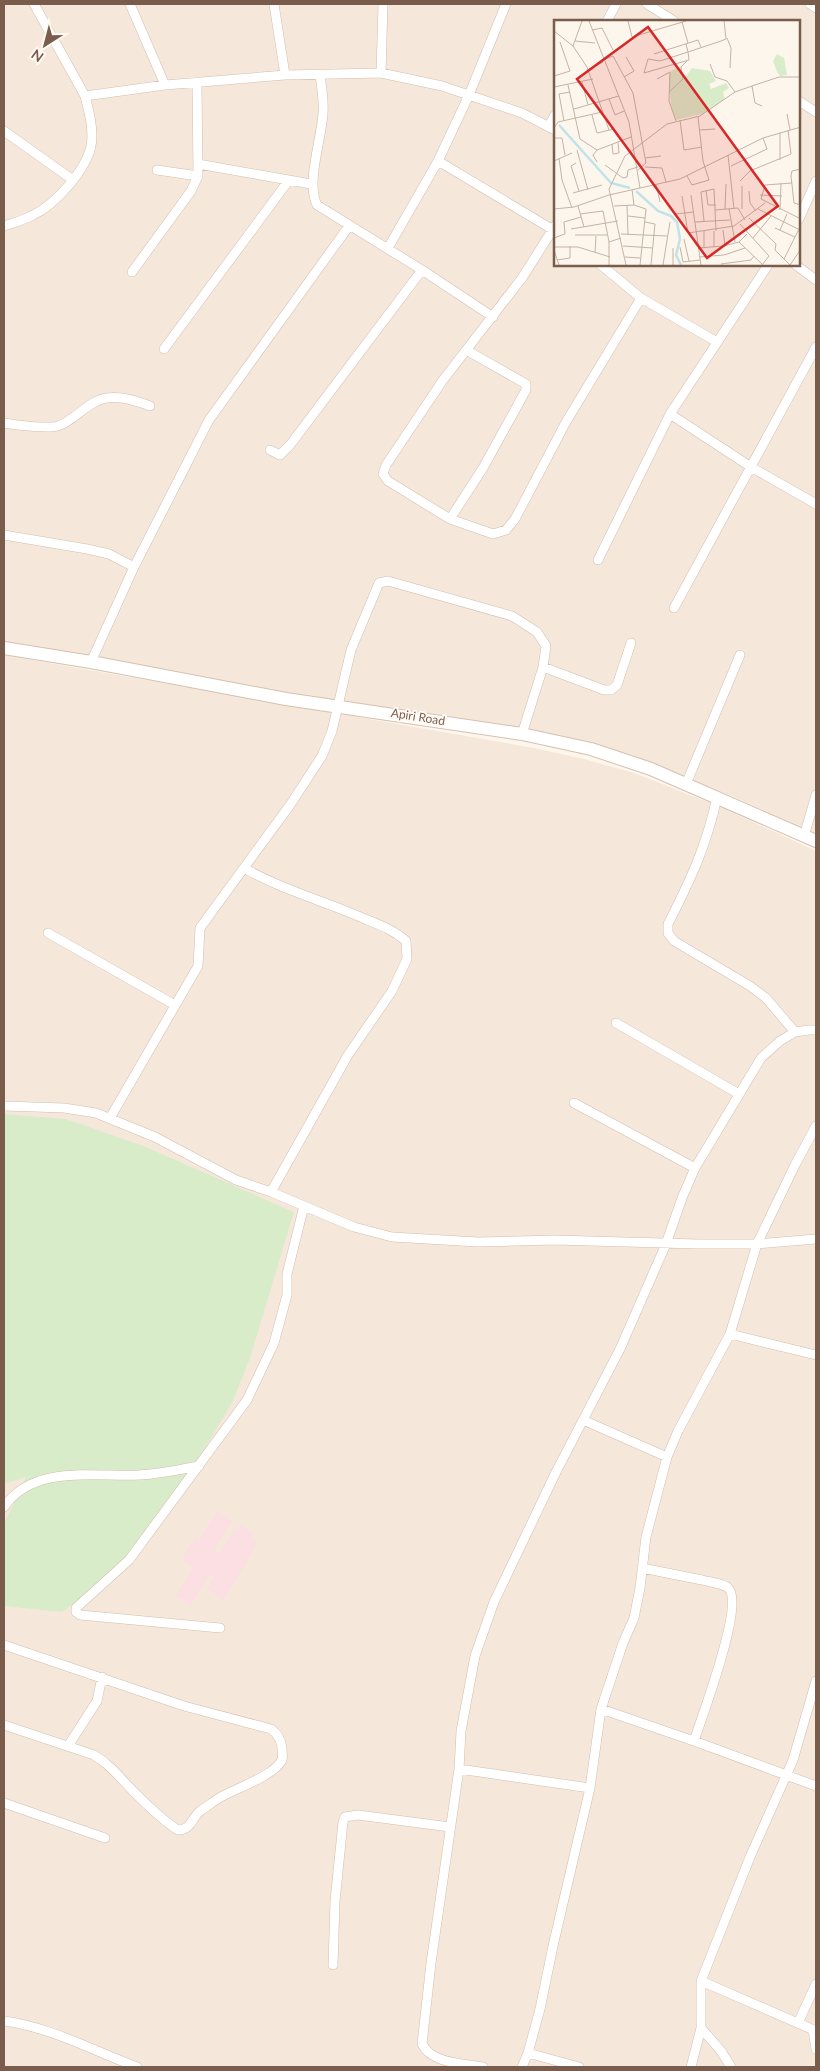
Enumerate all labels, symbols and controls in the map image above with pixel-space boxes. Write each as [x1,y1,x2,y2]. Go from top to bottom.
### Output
north arrow [20,20,70,70]
inset map [554,20,800,266]
text: N [28,46,46,66]
street label: Apiri Road [390,705,446,728]

